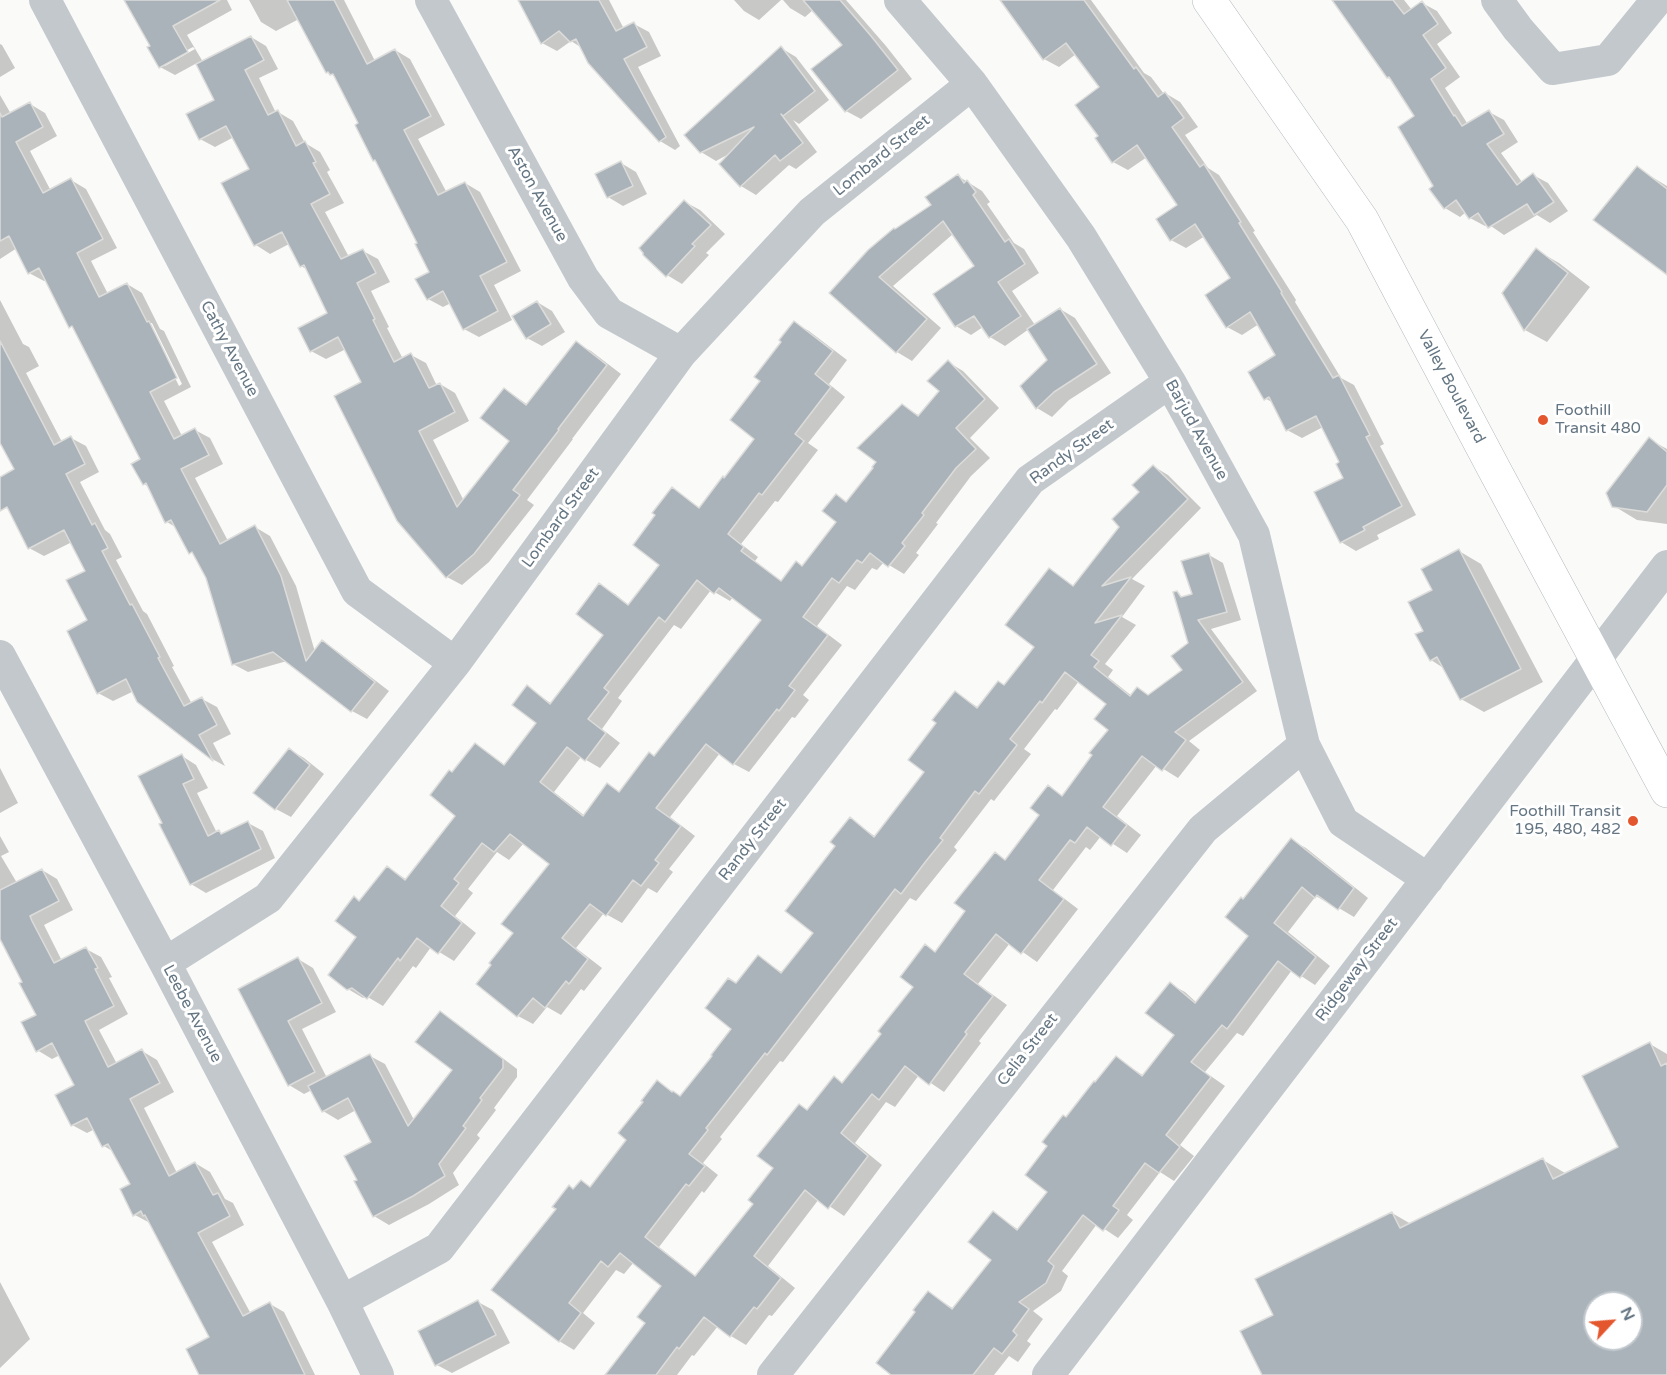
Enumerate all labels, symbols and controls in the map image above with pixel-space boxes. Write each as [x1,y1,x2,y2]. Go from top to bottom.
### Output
street label: Lombard Street [830,111,934,201]
street label: Aston Avenue [503,143,571,245]
street label: Cathy Avenue [196,298,262,400]
street label: Valley Boulevard [1413,327,1489,447]
street label: Barjud Avenue [1161,377,1231,483]
place label: Foothill Transit 480 [1555,401,1641,439]
marker: Foothill Transit 480 [1536,413,1550,427]
street label: Randy Street [1026,415,1118,489]
street label: Lombard Street [518,464,604,572]
street label: Randy Street [715,795,791,885]
place label: Foothill Transit 195, 480, 482 [1509,802,1621,840]
marker: Foothill Transit 195, 480, 482 [1626,814,1640,828]
street label: Ridgeway Street [1312,915,1402,1025]
street label: Leebe Avenue [158,962,226,1066]
street label: Celia Street [994,1010,1062,1090]
north arrow [1583,1291,1643,1351]
text: N [1616,1304,1639,1324]

